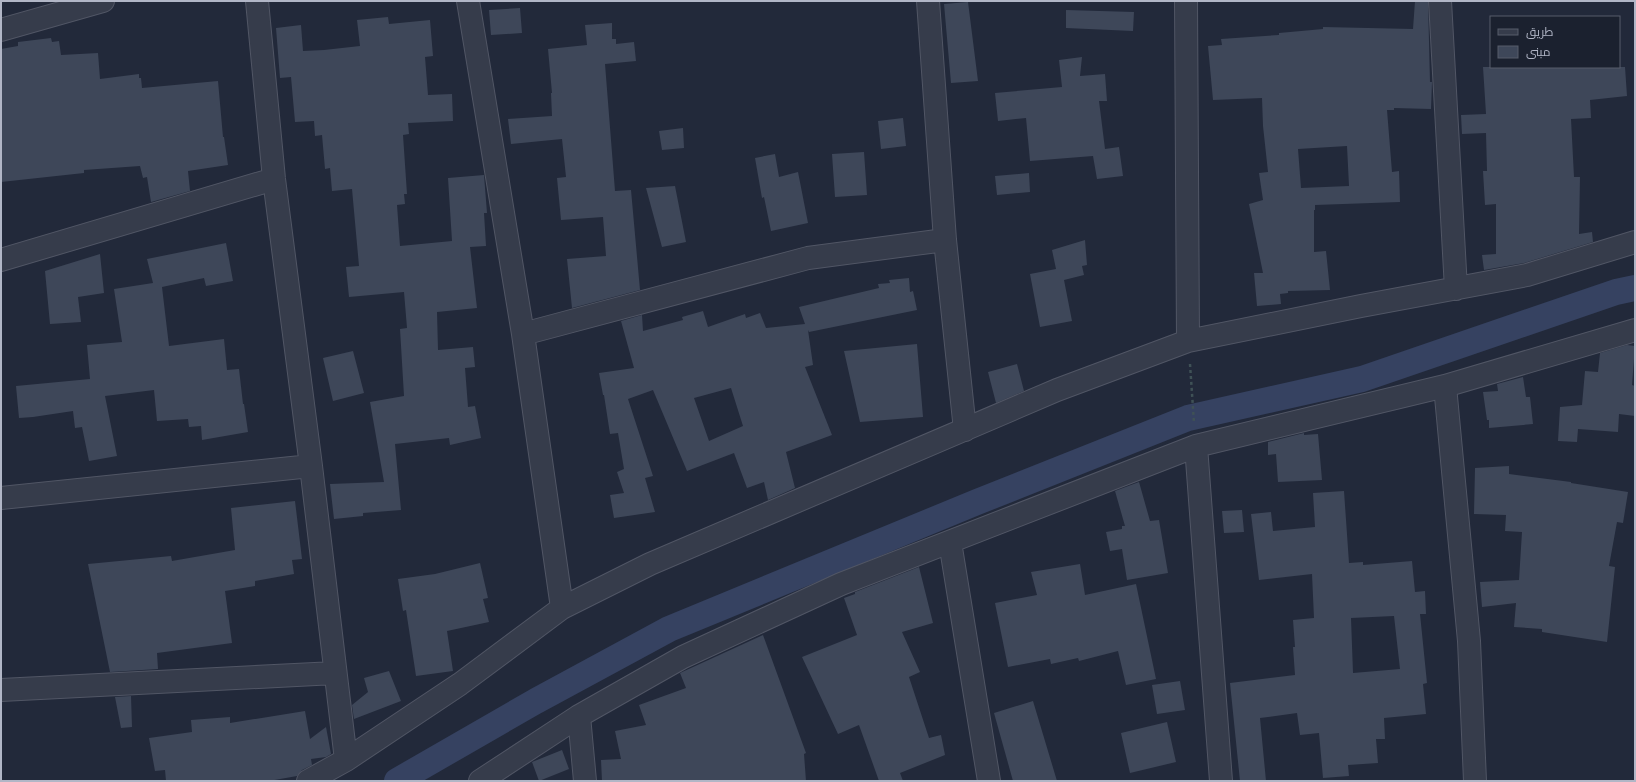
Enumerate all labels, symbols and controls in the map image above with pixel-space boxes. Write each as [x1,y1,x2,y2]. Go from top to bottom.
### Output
legend [1490,16,1620,68]
text: طريق [1526,25,1554,39]
text: مبنى [1526,45,1551,59]

